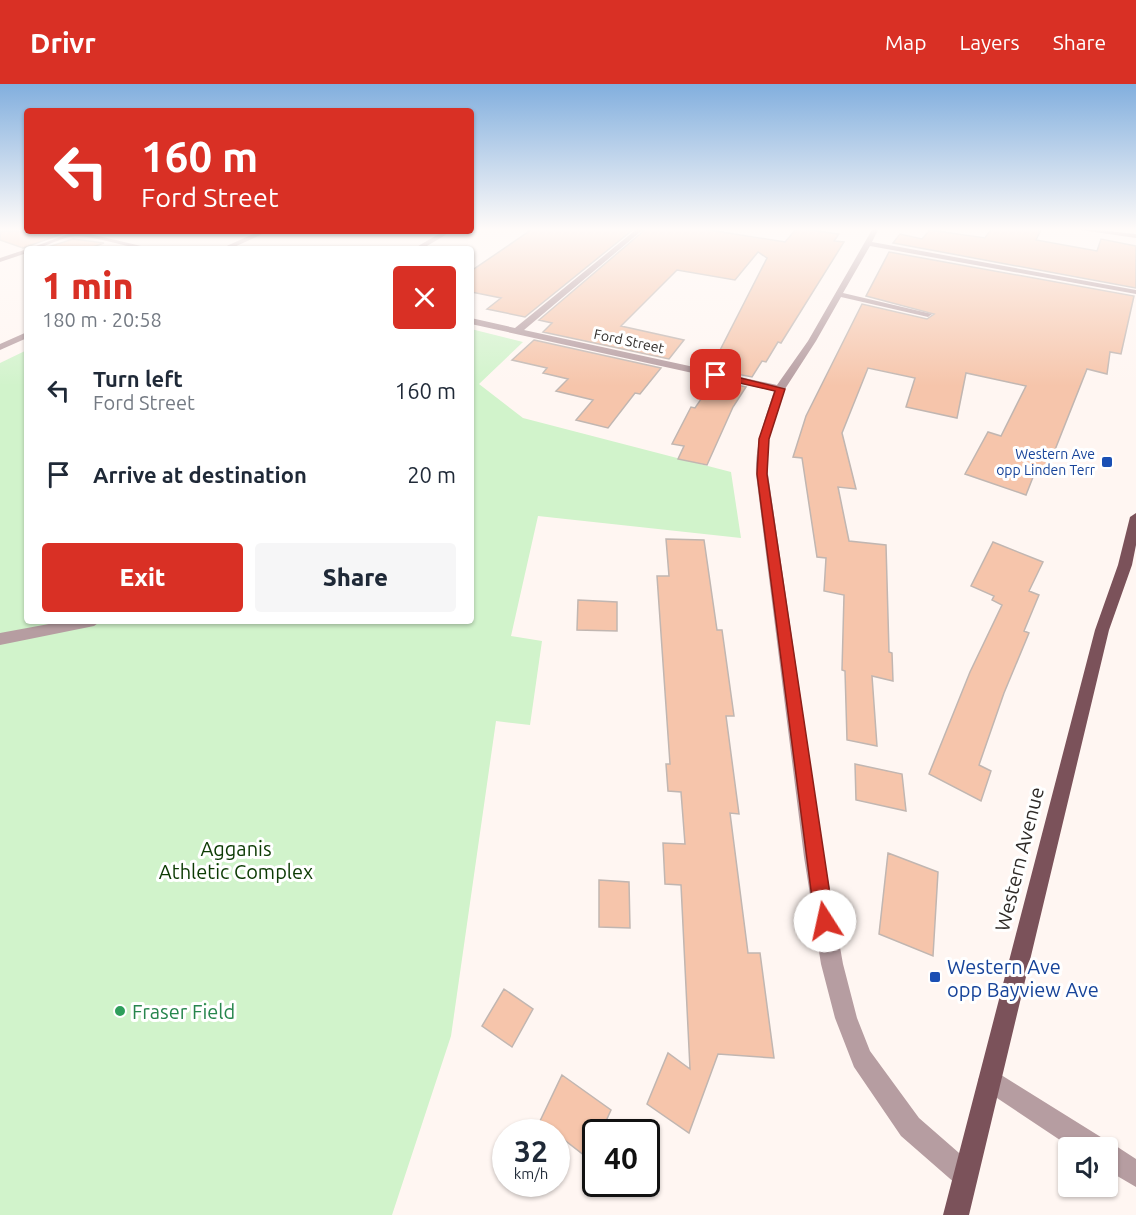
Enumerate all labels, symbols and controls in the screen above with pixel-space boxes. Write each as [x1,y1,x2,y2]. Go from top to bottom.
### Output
text: Drivr [30,27,96,58]
text: Map [885,30,926,54]
text: Layers [959,30,1020,54]
text: Share [1053,30,1106,54]
icon: left [42,132,120,210]
text: 160 m [141,133,258,180]
text: Ford Street [141,182,279,212]
text: 1 min [42,265,134,306]
button: close [393,266,456,329]
text: 180 m · 20:58 [42,308,162,331]
street label: Ford Street [592,326,666,356]
pin [690,349,741,400]
icon: arrive [699,358,732,391]
text: Turn left [93,366,183,391]
icon: left [42,374,75,407]
text: 160 m [395,378,456,403]
text: Ford Street [93,391,195,414]
place label: Western Ave opp Linden Terr [996,446,1096,478]
marker: Western Ave opp Linden Terr [1100,455,1114,469]
icon: arrive [42,458,75,491]
text: Arrive at destination [93,462,307,487]
text: 20 m [407,462,456,487]
button: Exit [42,543,243,612]
button: Share [255,543,456,612]
street label: Western Avenue [990,785,1048,933]
park label: Agganis Athletic Complex [159,837,313,883]
position arrow [793,889,857,953]
place label: Western Ave opp Bayview Ave [947,955,1099,1001]
marker: Western Ave opp Bayview Ave [928,970,942,984]
place label: Fraser Field [132,1000,235,1023]
marker: Fraser Field [113,1004,127,1018]
speed limit sign: 40 [582,1119,660,1197]
text: 32 [514,1134,548,1168]
map controls [1058,1137,1118,1197]
button: sound [1058,1137,1118,1197]
text: km/h [514,1165,548,1182]

